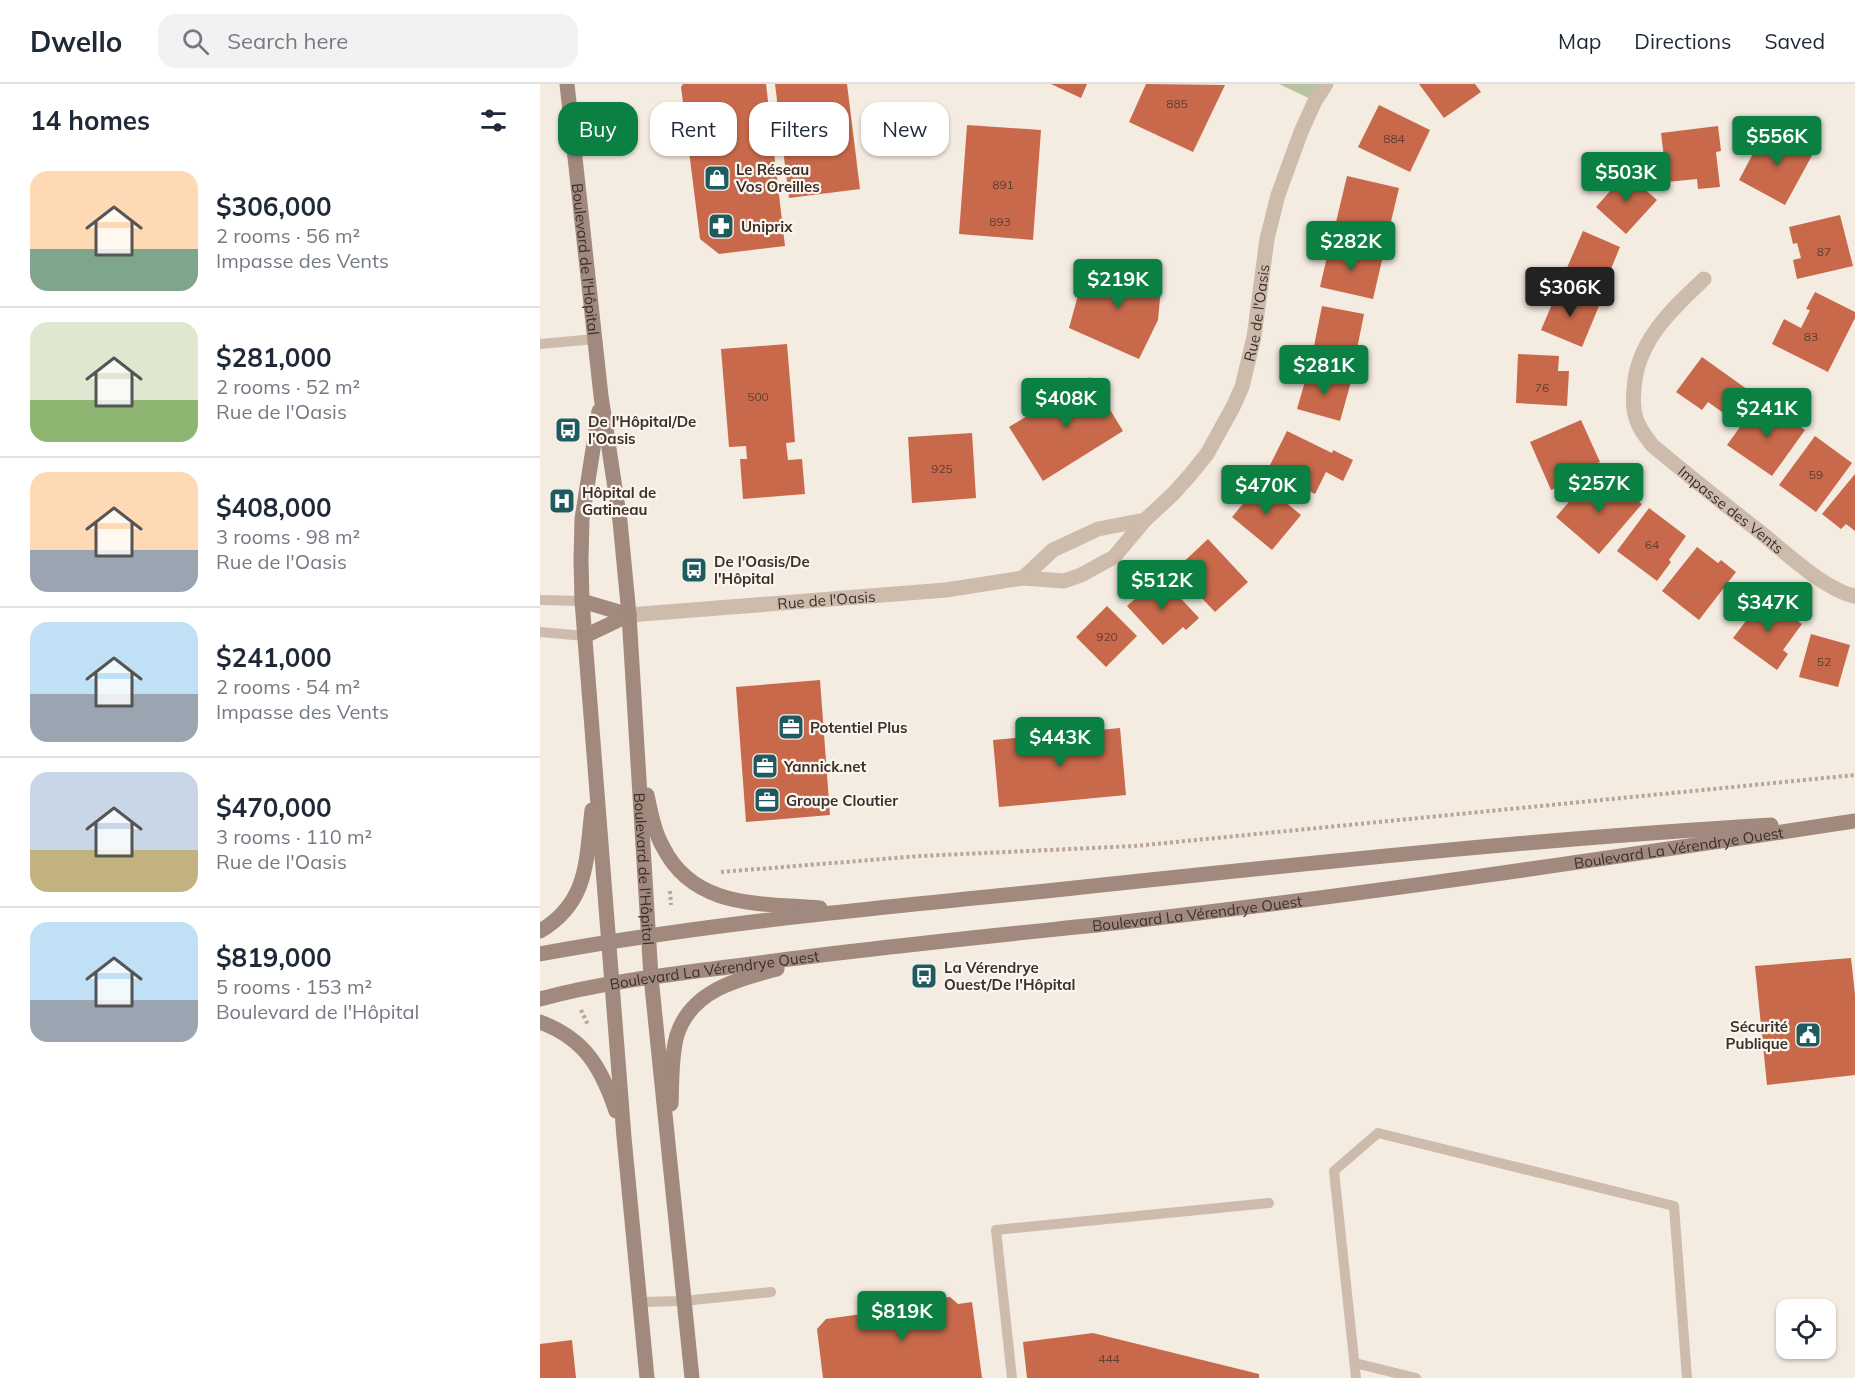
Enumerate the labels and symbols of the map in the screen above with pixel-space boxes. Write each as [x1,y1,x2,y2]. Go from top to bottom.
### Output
house number: 885 [1166,96,1188,111]
pin: $556K [1735,116,1819,167]
house number: 884 [1383,131,1405,146]
pin: $503K [1584,152,1668,203]
place label: Le Réseau Vos Oreilles [735,160,820,196]
shop icon: Le Réseau Vos Oreilles [702,163,732,193]
house number: 891 [992,177,1014,192]
street label: Boulevard de l'Hôpital [568,182,604,336]
pharmacy icon: Uniprix [706,211,736,241]
house number: 893 [989,214,1011,229]
place label: Uniprix [741,217,793,236]
pin: $282K [1309,221,1393,272]
house number: 87 [1817,244,1831,259]
pin: $219K [1076,259,1160,310]
street label: Rue de l'Oasis [1239,263,1273,363]
pin: $306K [1528,267,1612,318]
house number: 83 [1804,329,1818,344]
pin: $281K [1282,345,1366,396]
pin: $408K [1024,378,1108,429]
house number: 76 [1535,380,1549,395]
pin: $241K [1725,388,1809,439]
house number: 500 [747,389,769,404]
place label: De l'Hôpital/De l'Oasis [588,412,696,448]
bus stop icon: De l'Hôpital/De l'Oasis [553,415,583,445]
house number: 925 [931,461,953,476]
street label: Impasse des Vents [1675,461,1788,557]
pin: $257K [1557,463,1641,514]
pin: $470K [1224,465,1308,516]
house number: 59 [1809,467,1823,482]
place label: Hôpital de Gatineau [582,483,656,519]
hospital icon: Hôpital de Gatineau [547,486,577,516]
house number: 64 [1645,537,1659,552]
place label: De l'Oasis/De l'Hôpital [714,552,810,588]
bus stop icon: De l'Oasis/De l'Hôpital [679,555,709,585]
pin: $512K [1120,560,1204,611]
pin: $347K [1726,582,1810,633]
street label: Rue de l'Oasis [777,586,876,613]
house number: 920 [1096,629,1118,644]
house number: 52 [1817,654,1831,669]
office icon: Potentiel Plus [776,712,806,742]
pin: $443K [1018,717,1102,768]
place label: Potentiel Plus [810,718,908,737]
office icon: Yannick.net [750,751,780,781]
place label: Yannick.net [783,757,867,776]
office icon: Groupe Cloutier [752,785,782,815]
place label: Groupe Cloutier [786,791,898,810]
street label: Boulevard de l'Hôpital [630,792,659,946]
street label: Boulevard La Vérendrye Ouest [1573,822,1785,872]
street label: Boulevard La Vérendrye Ouest [1091,891,1303,935]
street label: Boulevard La Vérendrye Ouest [608,946,820,993]
place label: La Vérendrye Ouest/De l'Hôpital [944,958,1076,994]
bus stop icon: La Vérendrye Ouest/De l'Hôpital [909,961,939,991]
place label: Sécurité Publique [1726,1017,1788,1053]
public building icon: Sécurité Publique [1793,1020,1823,1050]
pin: $819K [860,1291,944,1342]
house number: 444 [1098,1351,1120,1366]

